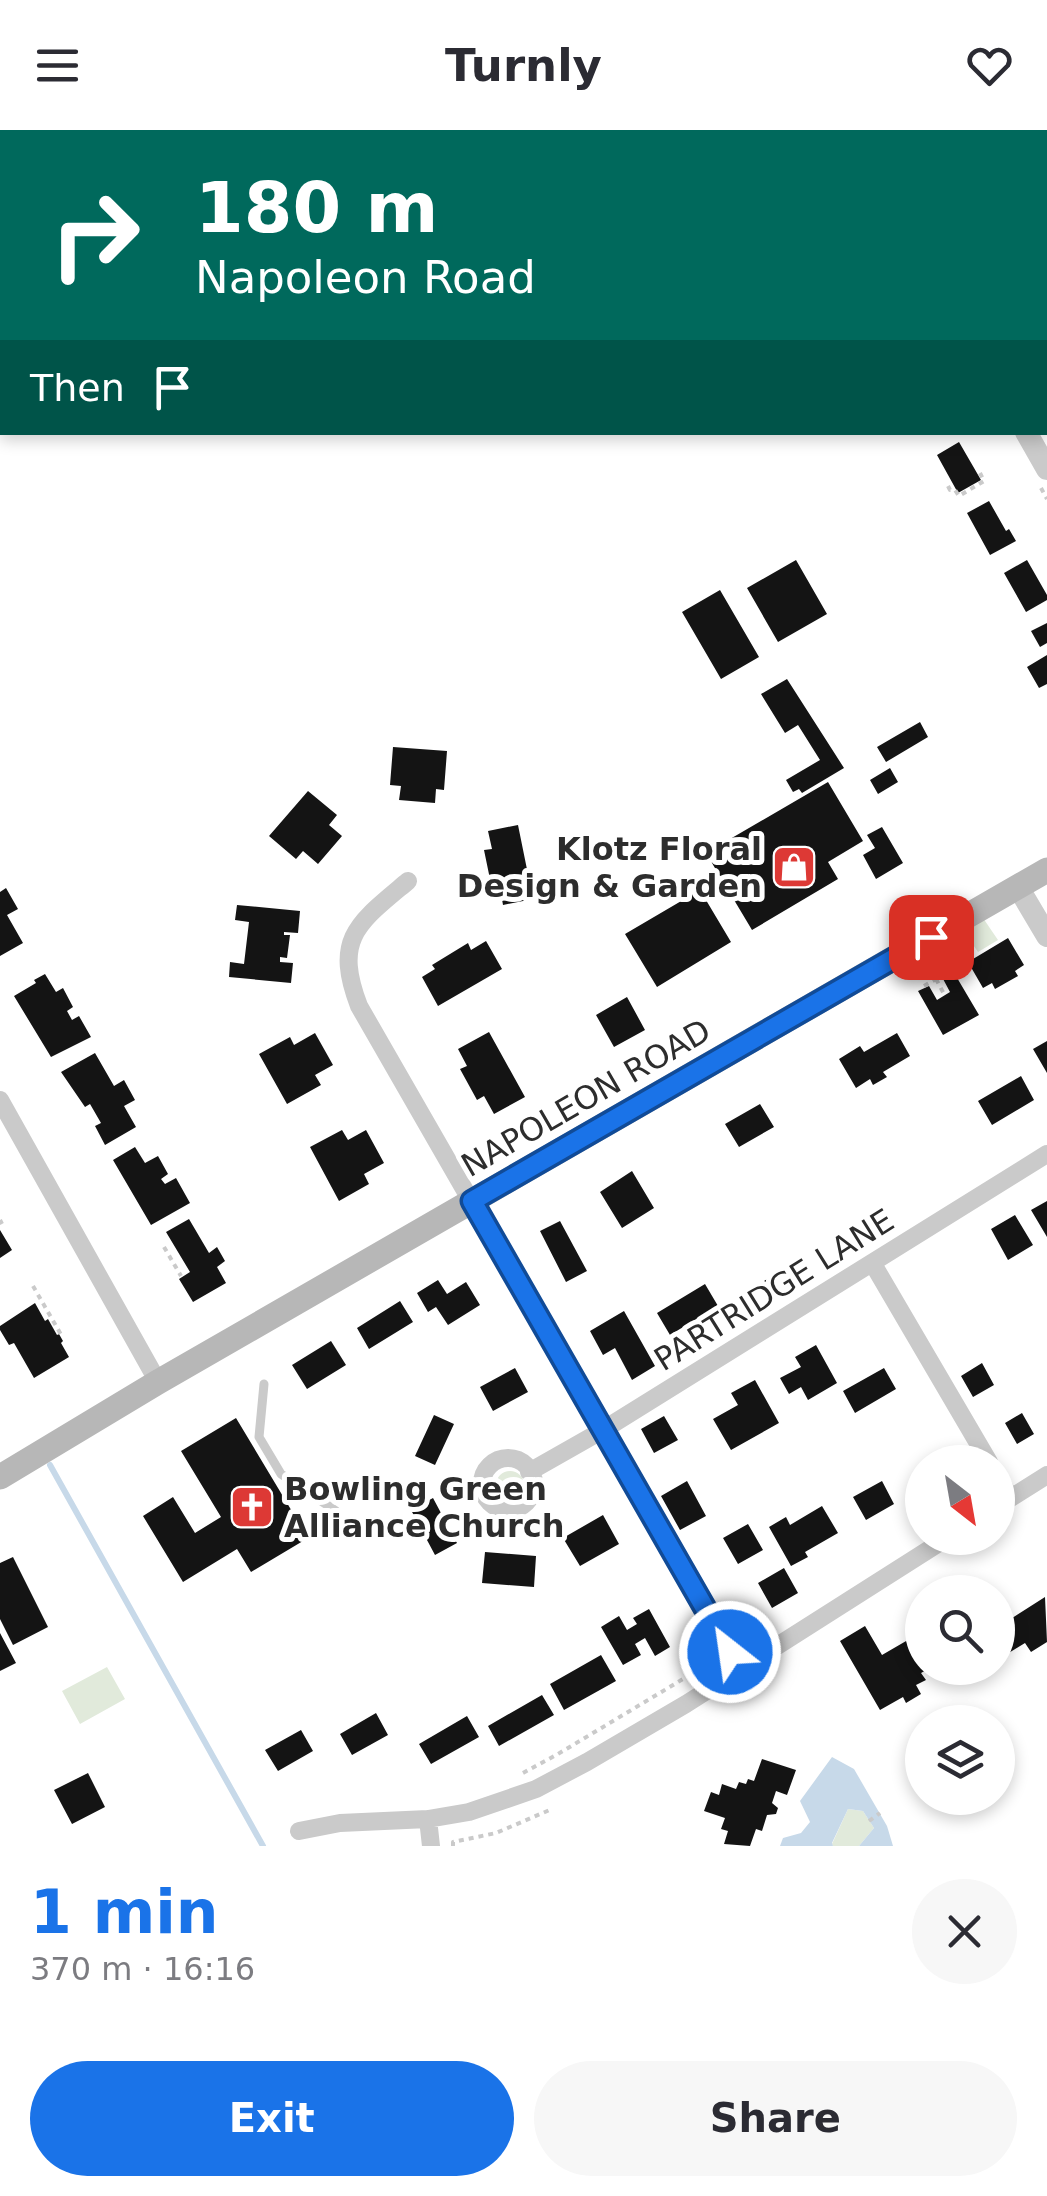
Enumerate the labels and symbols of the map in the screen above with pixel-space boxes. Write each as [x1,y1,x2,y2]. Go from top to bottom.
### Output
place label: Klotz Floral Design & Garden [457,830,762,905]
shop icon: Klotz Floral Design & Garden [771,844,817,890]
pin [889,895,974,980]
street label: NAPOLEON ROAD [455,1011,717,1185]
street label: PARTRIDGE LANE [647,1201,901,1379]
north arrow [905,1445,1015,1555]
place label: Bowling Green Alliance Church [284,1470,564,1545]
church icon: Bowling Green Alliance Church [229,1484,275,1530]
position arrow [678,1600,782,1704]

